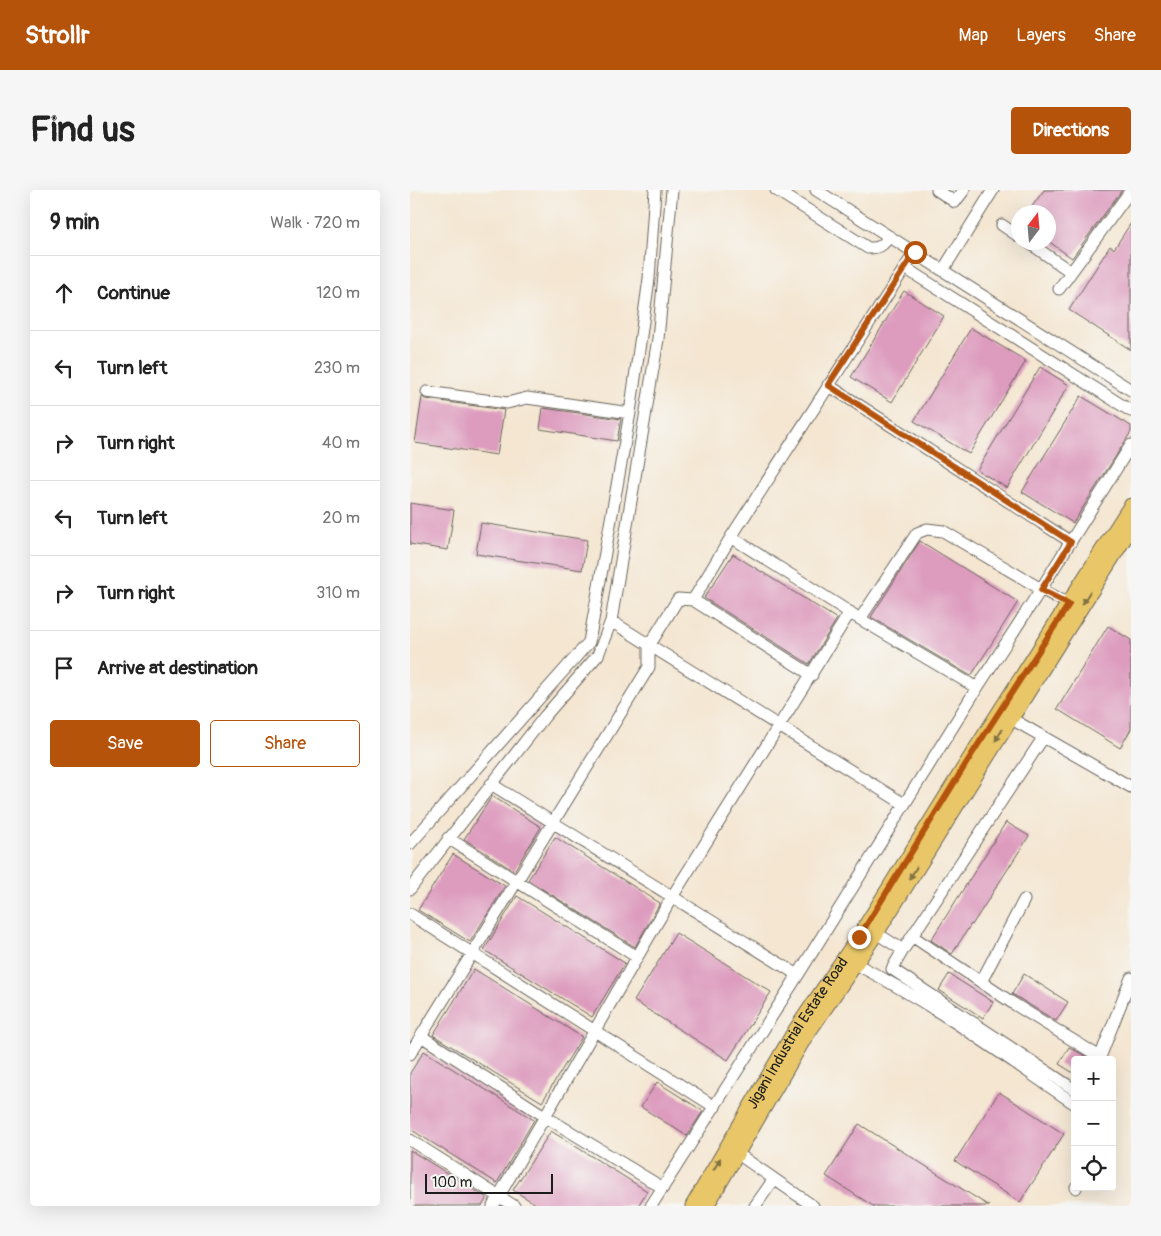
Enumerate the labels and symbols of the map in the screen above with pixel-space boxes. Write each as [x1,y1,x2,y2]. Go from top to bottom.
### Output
north arrow [1011,205,1056,250]
route start [904,241,927,264]
one-way arrow [1082,591,1091,605]
one-way arrow [995,729,1004,742]
one-way arrow [909,867,918,880]
route end [848,926,871,949]
street label: Jigani Industrial Estate Road [743,954,852,1112]
one-way arrow [713,1157,722,1170]
scale bar [425,1171,552,1194]

